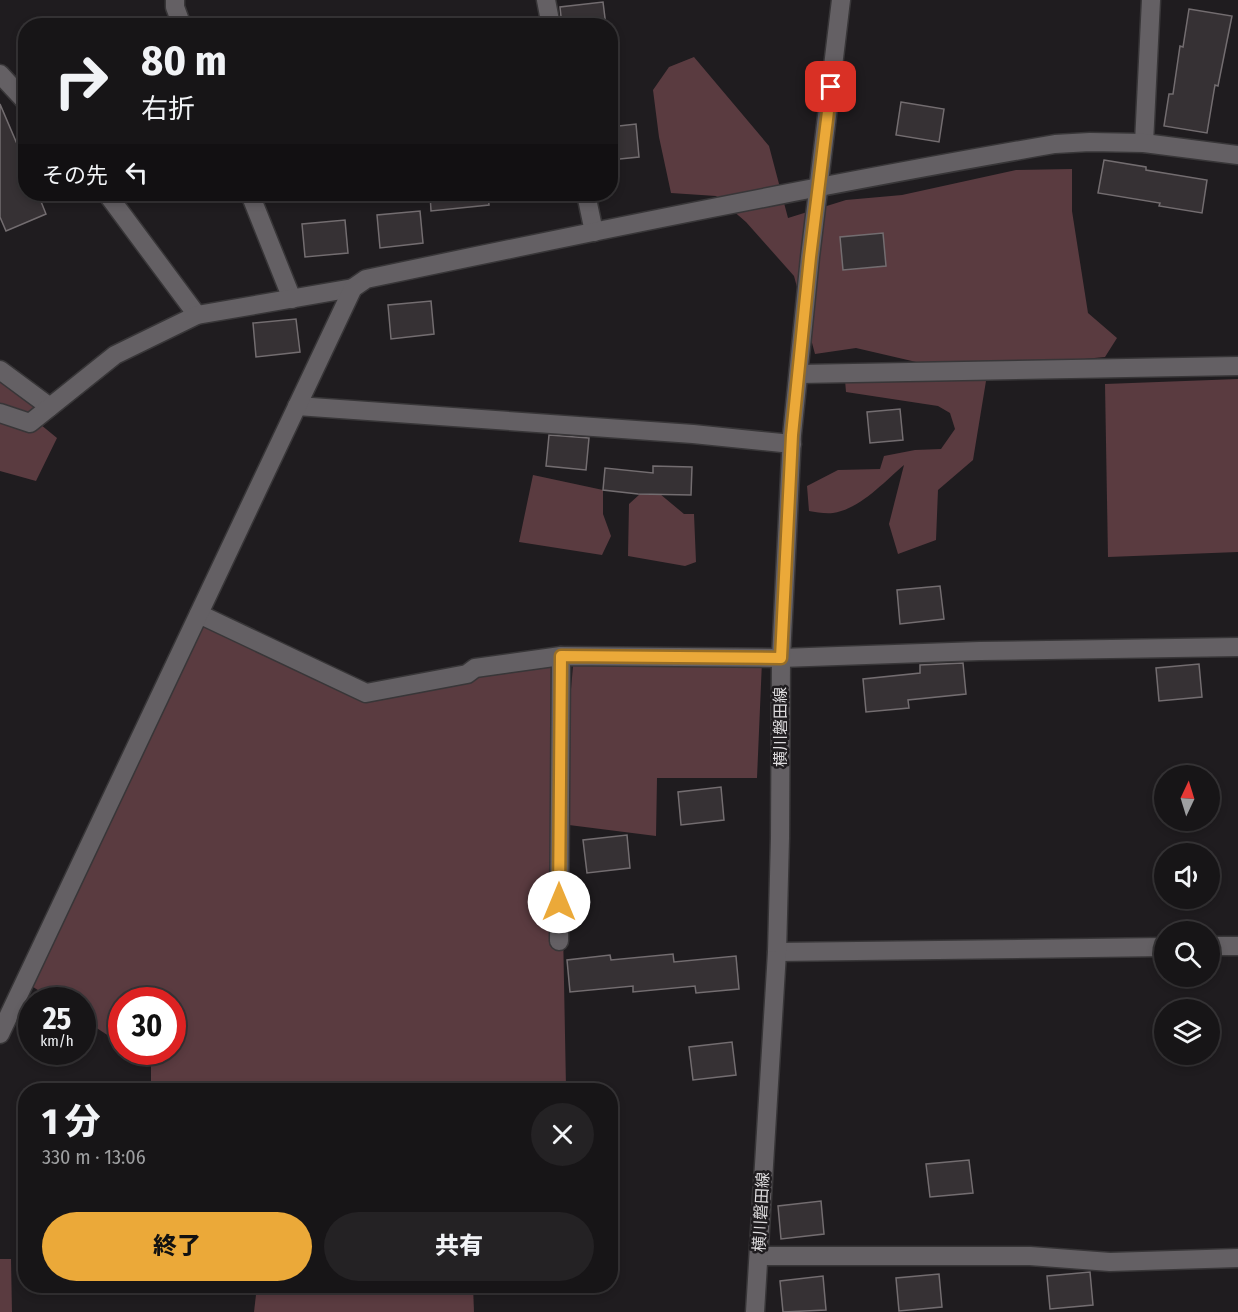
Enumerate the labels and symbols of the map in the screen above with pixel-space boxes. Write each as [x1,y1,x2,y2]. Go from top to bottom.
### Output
pin [805,61,856,112]
street label: 横川磐田線 [771,687,790,767]
north arrow [1154,765,1220,831]
position arrow [527,870,591,934]
speed limit sign: 30 [108,987,186,1065]
street label: 横川磐田線 [749,1172,773,1252]

